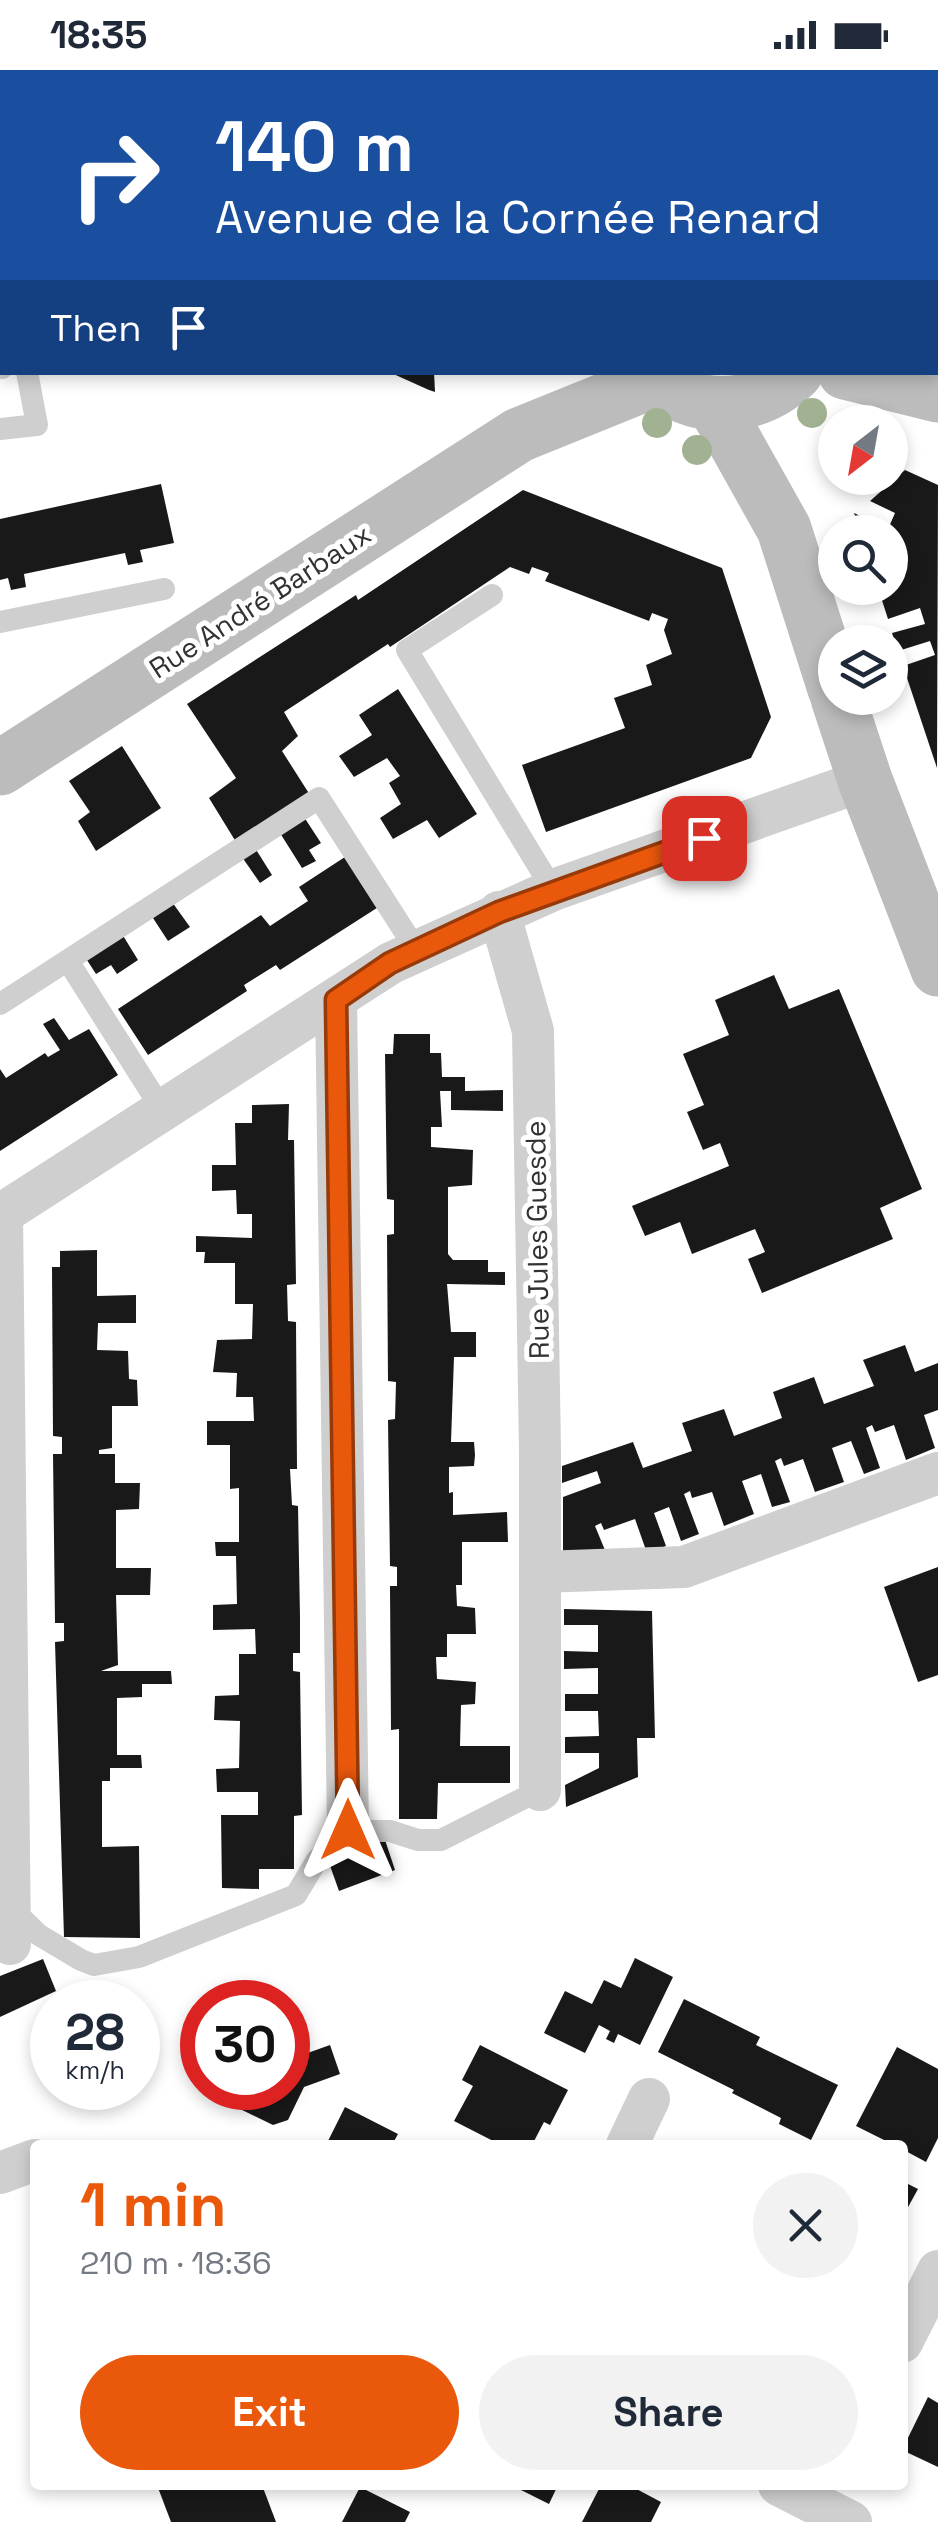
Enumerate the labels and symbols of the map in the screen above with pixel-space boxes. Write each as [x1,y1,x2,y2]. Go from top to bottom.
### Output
north arrow [818,405,908,495]
street label: Rue André Barbaux [142,516,378,686]
pin [662,796,747,881]
street label: Rue Jules Guesde [517,1120,557,1360]
position arrow [296,1778,400,1882]
speed limit sign: 30 [180,1980,310,2110]

